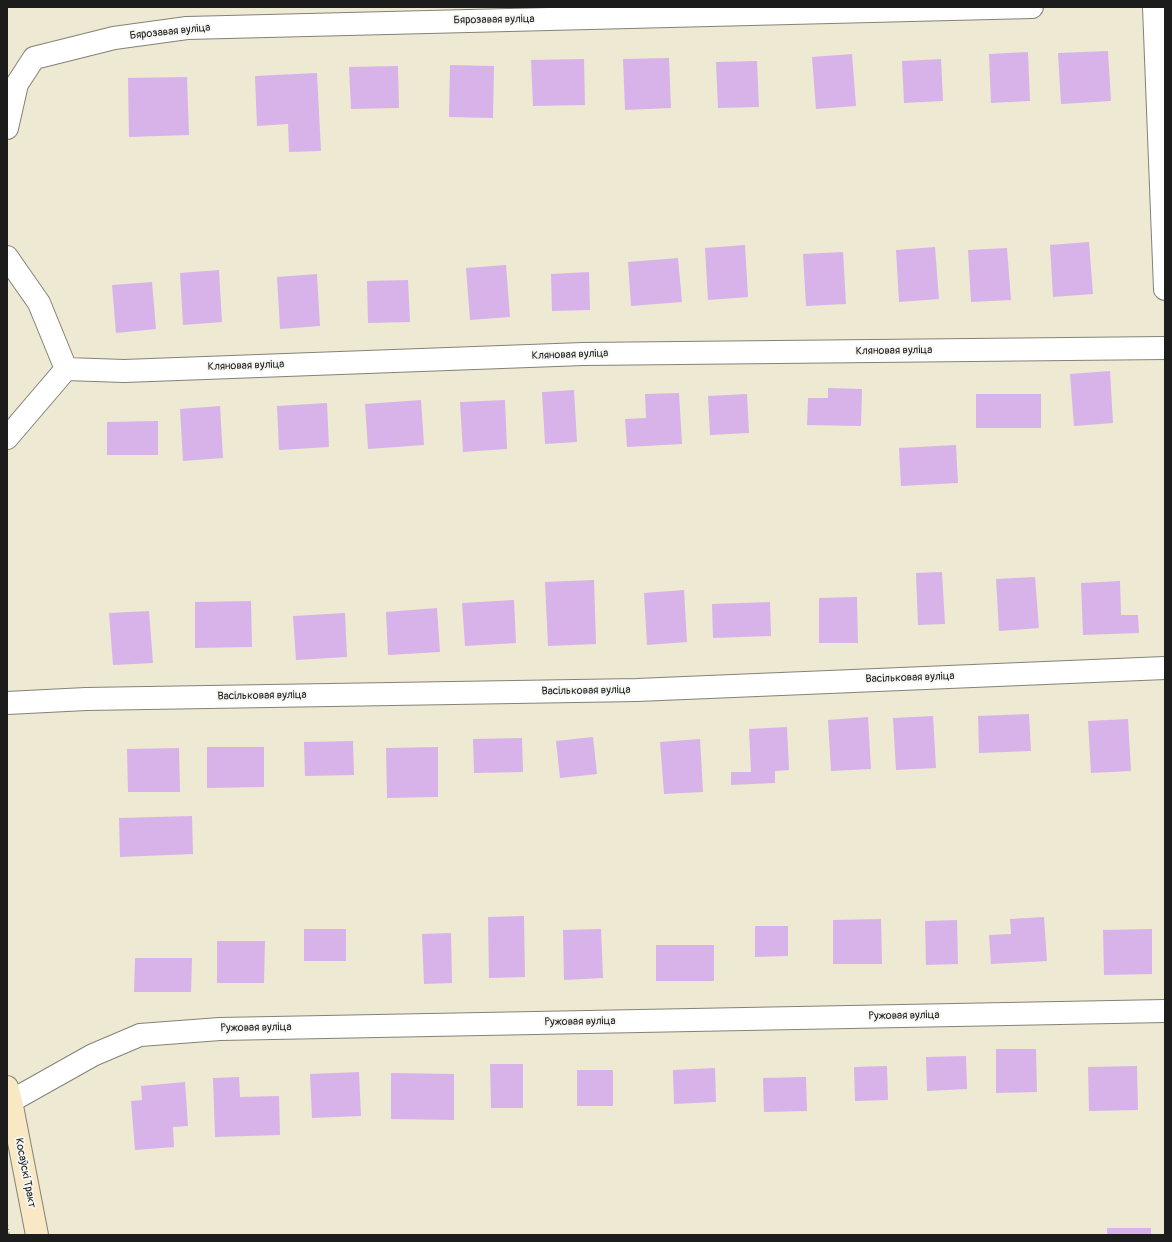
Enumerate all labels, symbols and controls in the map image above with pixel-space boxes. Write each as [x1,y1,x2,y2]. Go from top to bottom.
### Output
street label: Бярозавая вуліца [453,13,535,27]
street label: Бярозавая вуліца [129,21,211,43]
street label: Кляновая вуліца [856,344,932,358]
street label: Кляновая вуліца [531,347,609,363]
street label: Кляновая вуліца [207,358,285,374]
street label: Васільковая вуліца [865,670,955,686]
street label: Васільковая вуліца [541,684,631,698]
street label: Васільковая вуліца [217,689,307,703]
street label: Ружовая вуліца [868,1009,940,1023]
street label: Ружовая вуліца [544,1015,616,1029]
street label: Ружовая вуліца [220,1021,292,1035]
street label: Косаўскі Тракт [12,1137,38,1209]

